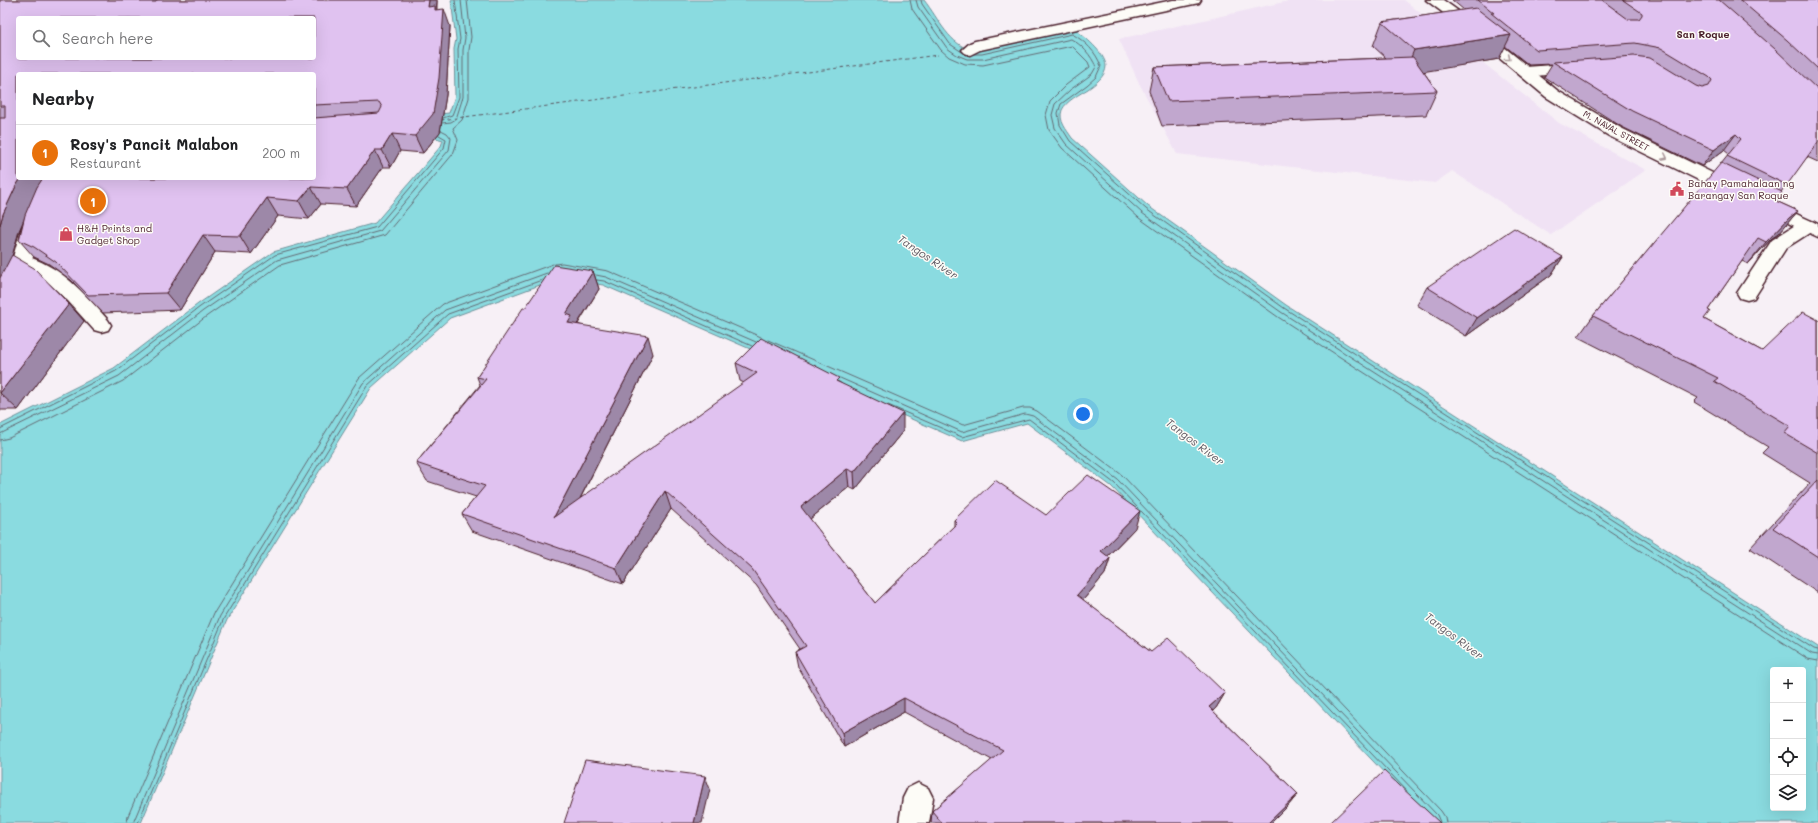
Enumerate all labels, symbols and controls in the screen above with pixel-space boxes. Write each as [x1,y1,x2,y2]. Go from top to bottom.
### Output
search box [16,16,316,60]
icon: search [30,27,52,49]
district label: San Roque [1677,27,1729,41]
text: Search here [62,28,153,48]
one-way arrow [1504,53,1511,60]
text: Nearby [32,87,94,109]
street label: M. NAVAL STREET [1581,108,1651,153]
text: Rosy's Pancit Malabon [70,134,238,154]
text: 1 [42,144,48,161]
text: 200 m [262,144,300,161]
one-way arrow [1660,152,1668,160]
text: Restaurant [70,154,141,171]
place label: Bahay Pamahalaan ng Barangay San Roque [1688,176,1794,202]
public building icon: Bahay Pamahalaan ng Barangay San Roque [1669,181,1685,197]
pin: 1 [80,186,106,216]
place label: H&H Prints and Gadget Shop [77,221,152,247]
shop icon: H&H Prints and Gadget Shop [58,226,74,242]
water label: Tangos River [895,231,962,282]
your location [1073,404,1093,424]
water label: Tangos River [1163,415,1228,469]
water label: Tangos River [1422,609,1487,663]
map controls [1770,667,1806,811]
button: + [1770,667,1806,703]
button: − [1770,703,1806,739]
button: locate [1770,739,1806,775]
button: layers [1770,775,1806,811]

